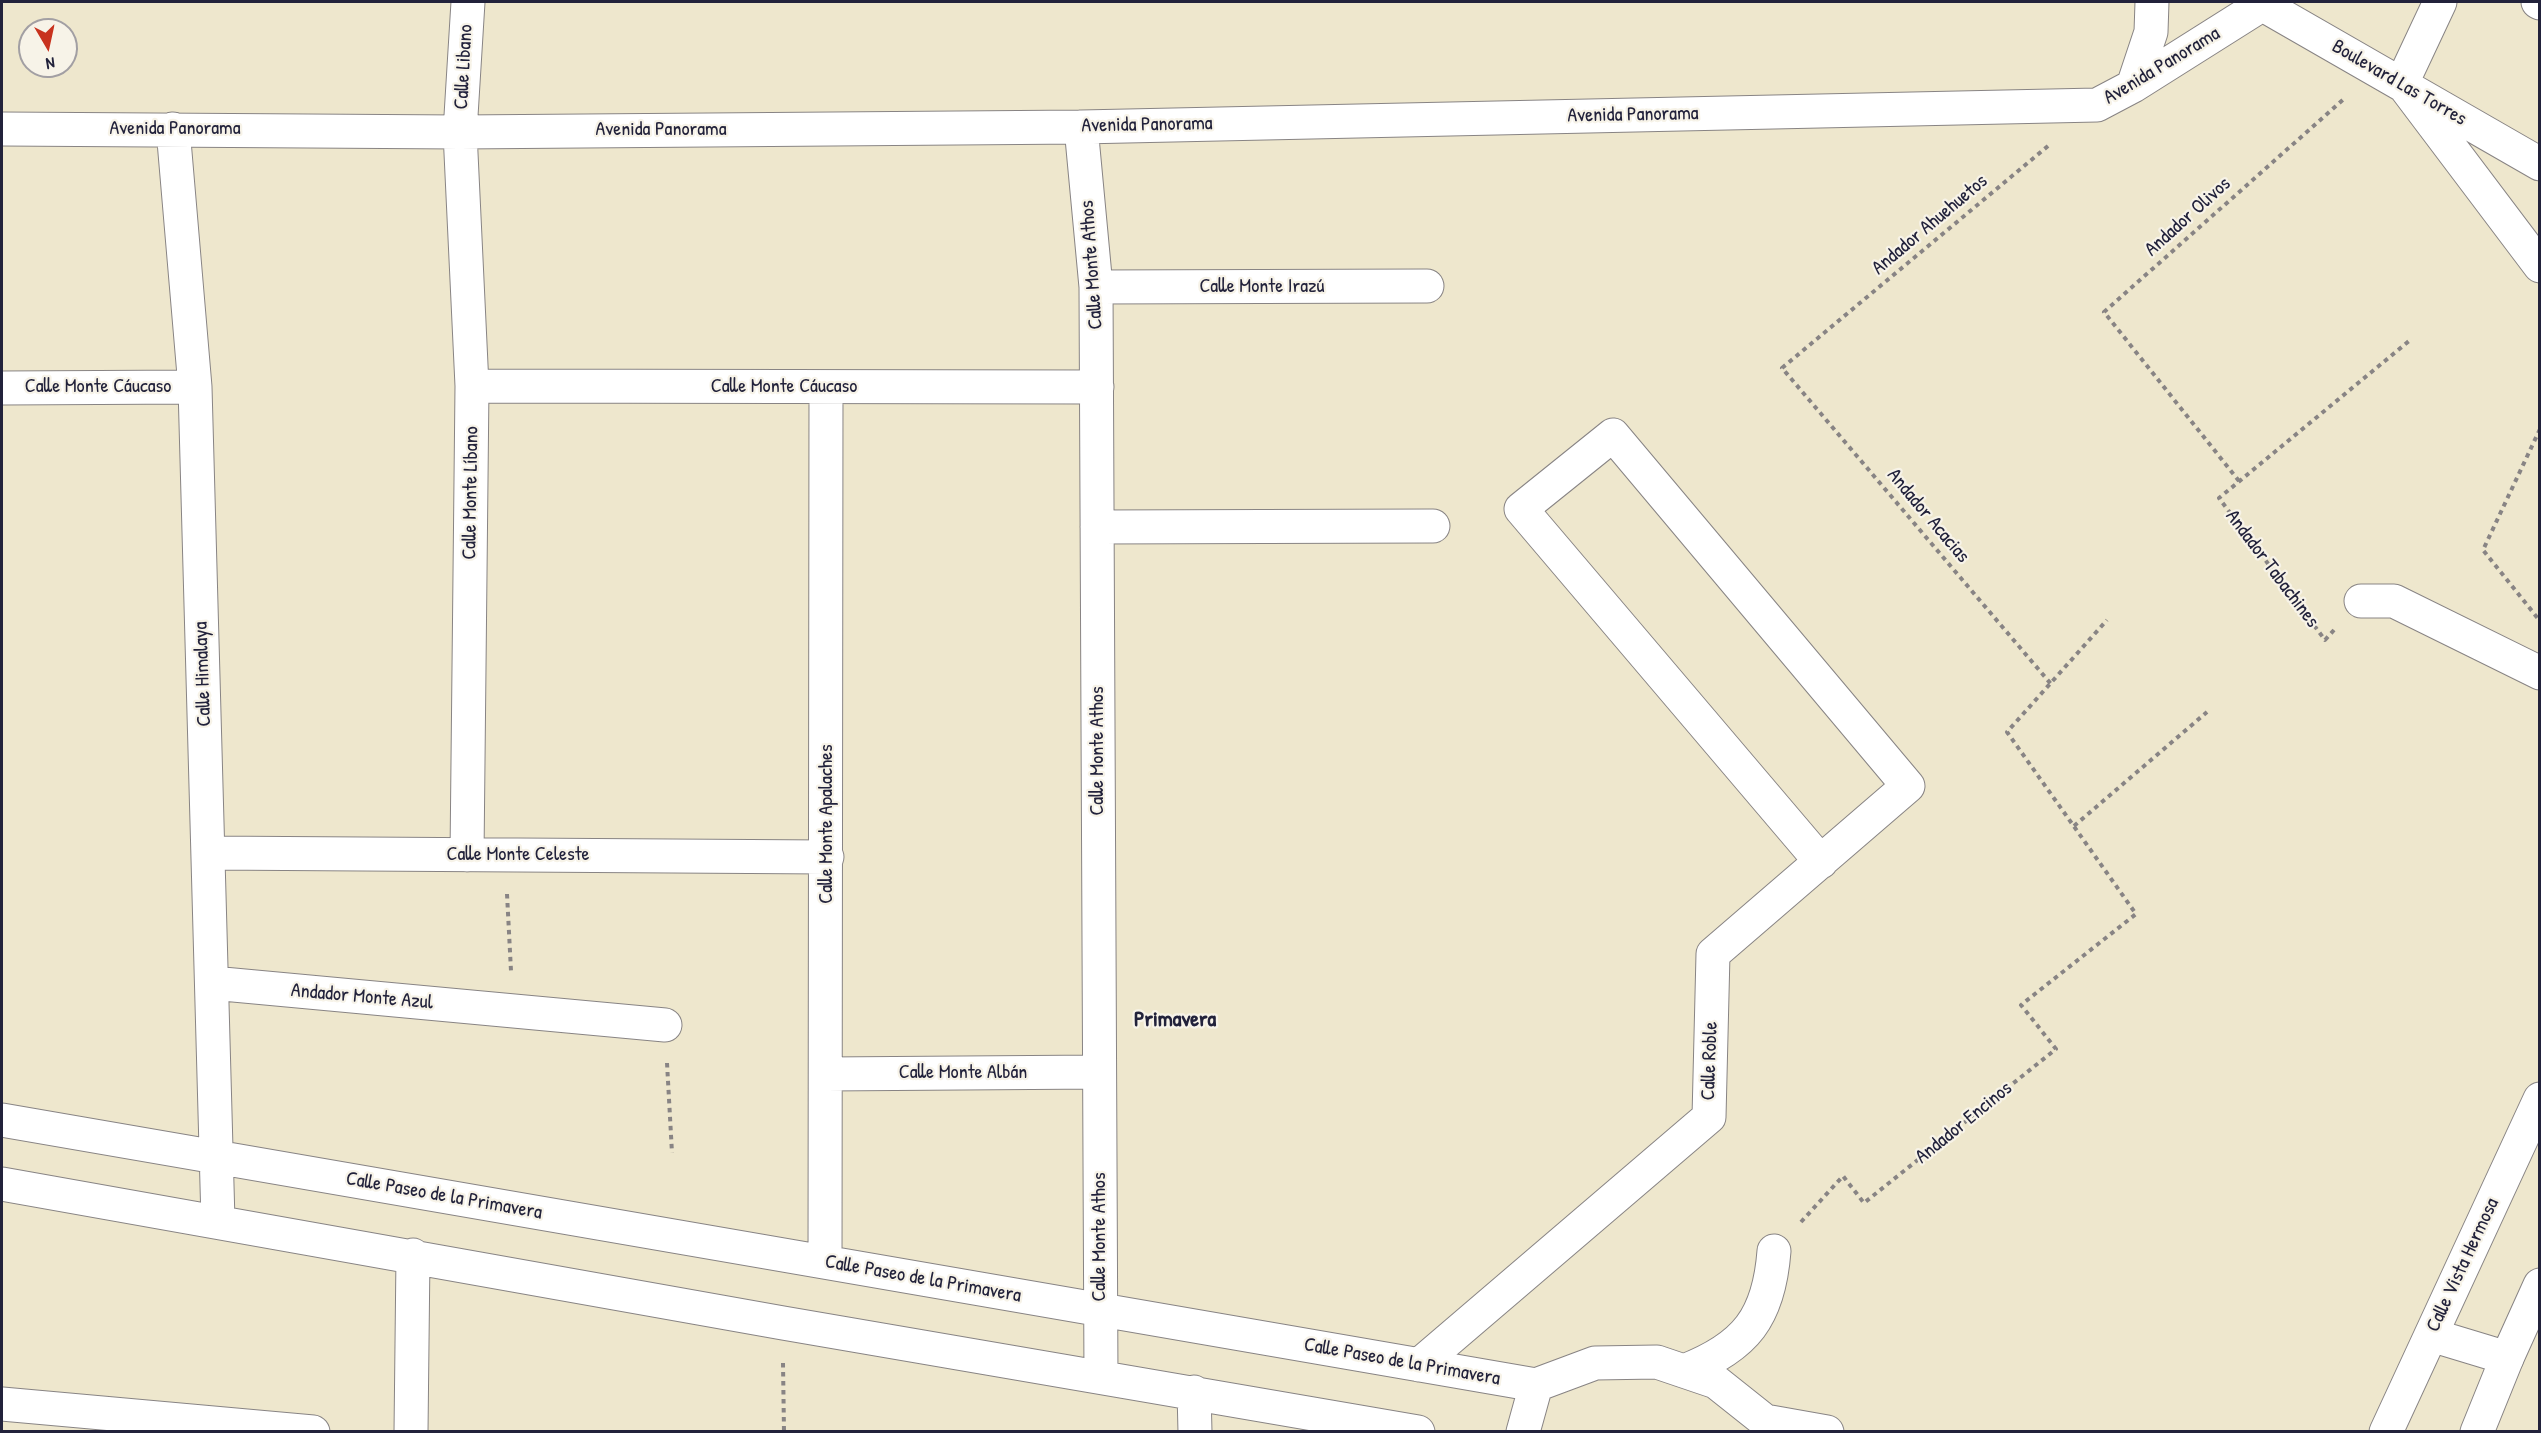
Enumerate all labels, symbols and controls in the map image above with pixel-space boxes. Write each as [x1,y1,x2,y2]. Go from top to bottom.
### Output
north arrow [18,18,78,78]
street label: Avenida Panorama [2100,22,2224,110]
street label: Calle Libano [450,24,478,110]
street label: Boulevard Las Torres [2327,35,2471,131]
text: N [45,52,56,75]
street label: Avenida Panorama [1567,102,1699,128]
street label: Avenida Panorama [1081,112,1213,138]
street label: Avenida Panorama [109,117,241,141]
street label: Avenida Panorama [595,118,727,142]
street label: Andador Ahuehuetos [1867,170,1993,280]
street label: Andador Olivos [2140,172,2236,262]
street label: Calle Monte Athos [1076,200,1108,330]
street label: Calle Monte Irazú [1199,275,1325,299]
street label: Calle Monte Cáucaso [25,375,171,399]
street label: Calle Monte Cáucaso [711,375,857,399]
street label: Calle Monte Líbano [458,426,484,560]
street label: Andador Acacias [1882,464,1974,568]
street label: Andador Tabachines [2220,505,2324,633]
street label: Calle Himalaya [189,621,217,727]
street label: Calle Monte Athos [1086,686,1110,816]
street label: Calle Monte Apalaches [815,744,839,904]
street label: Calle Monte Celeste [446,843,590,867]
street label: Andador Monte Azul [290,979,434,1015]
district label: Primavera [1134,1007,1216,1033]
street label: Calle Roble [1697,1021,1723,1101]
street label: Calle Monte Albán [899,1061,1027,1085]
street label: Andador Encinos [1911,1077,2017,1169]
street label: Calle Paseo de la Primavera [344,1167,544,1225]
street label: Calle Monte Athos [1088,1172,1112,1302]
street label: Calle Vista Hermosa [2421,1194,2505,1336]
street label: Calle Paseo de la Primavera [823,1250,1023,1308]
street label: Calle Paseo de la Primavera [1302,1333,1502,1391]

